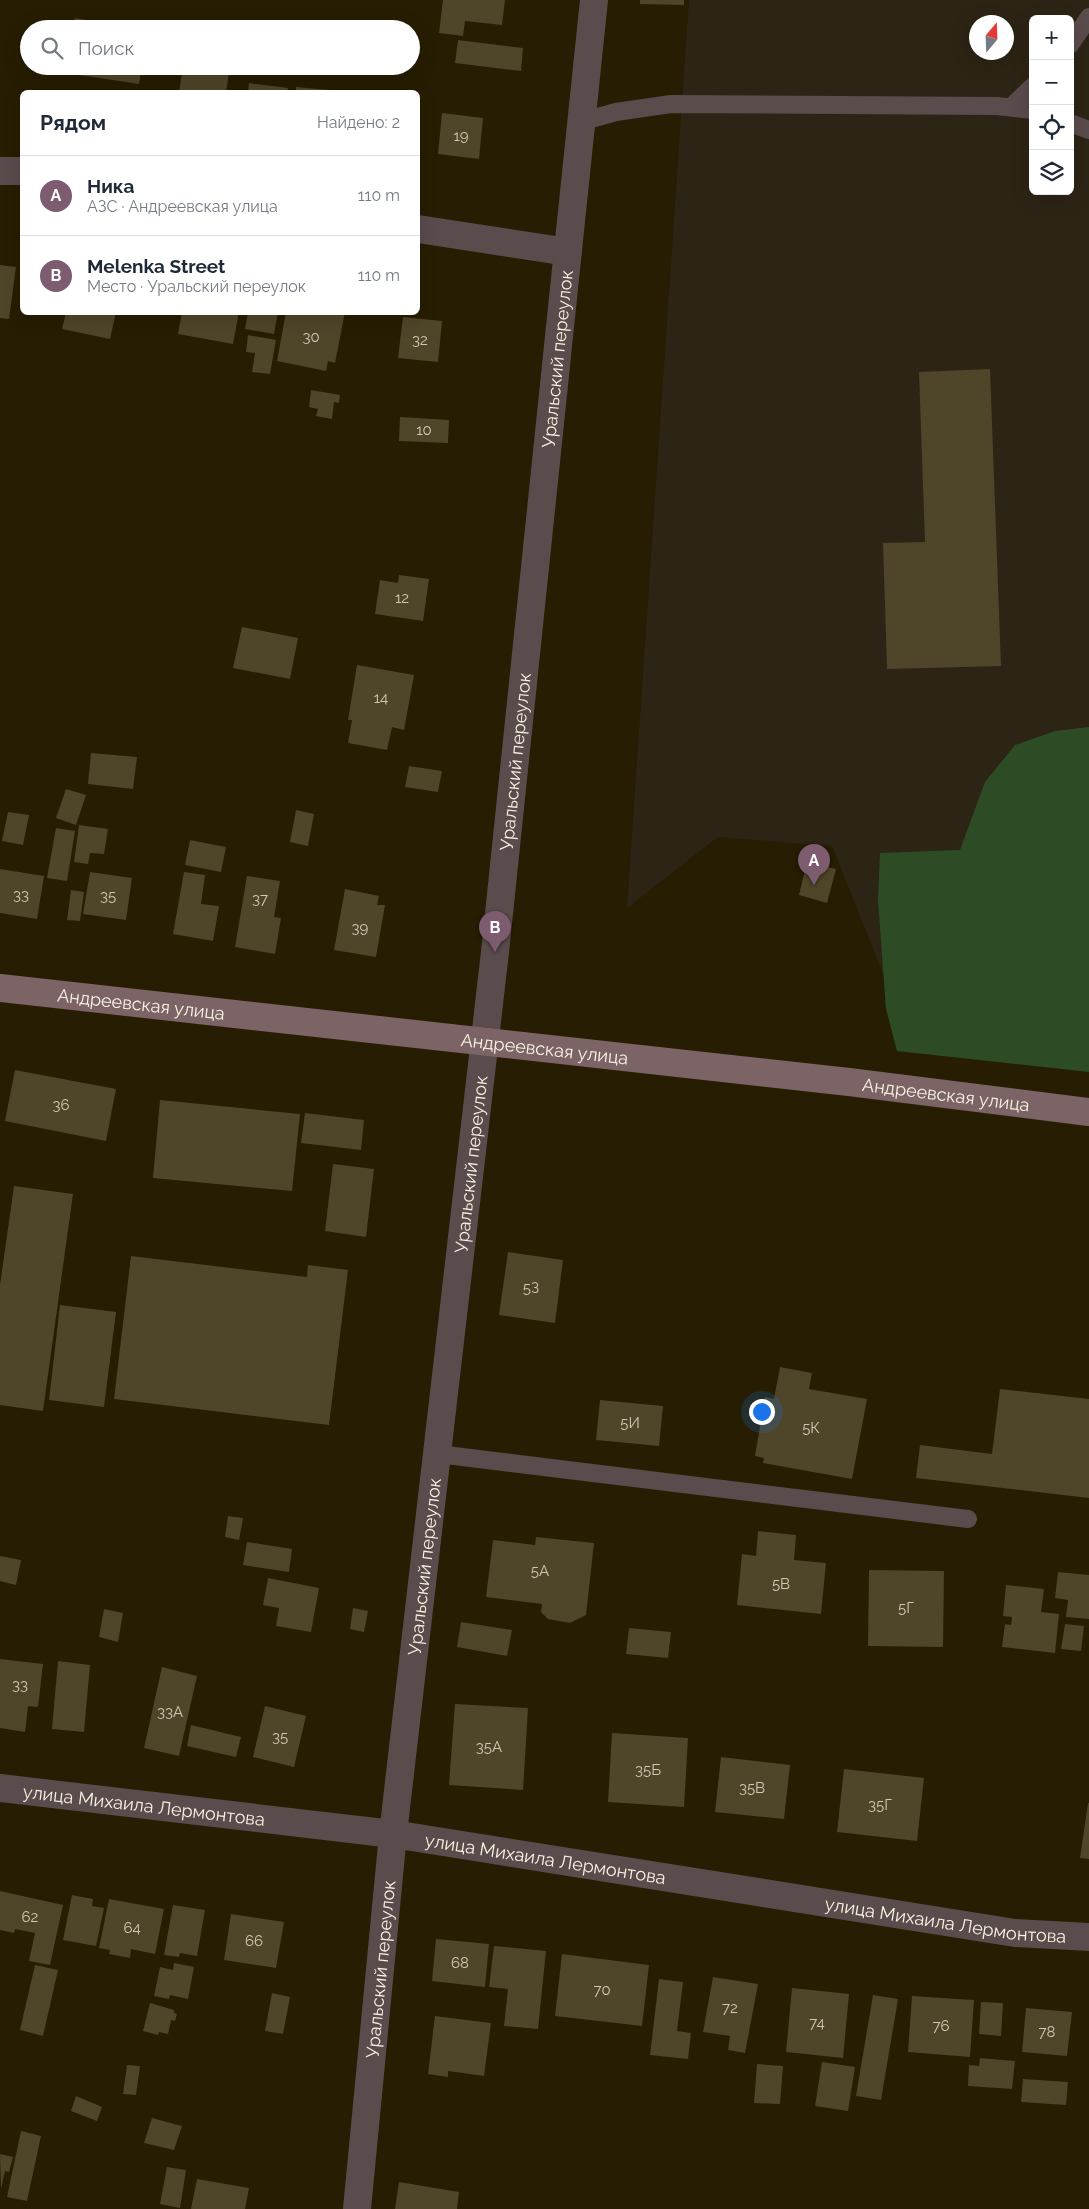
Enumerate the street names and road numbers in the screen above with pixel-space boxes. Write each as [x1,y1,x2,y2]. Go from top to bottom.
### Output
street label: Уральский переулок [537,269,576,449]
street label: Уральский переулок [495,672,534,852]
street label: Андреевская улица [56,984,226,1023]
street label: Андреевская улица [460,1029,630,1068]
street label: Андреевская улица [861,1073,1031,1115]
street label: Уральский переулок [450,1074,491,1254]
street label: Уральский переулок [403,1477,445,1656]
street label: улица Михаила Лермонтова [22,1780,266,1829]
street label: улица Михаила Лермонтова [423,1829,667,1888]
street label: Уральский переулок [361,1879,399,2059]
street label: улица Михаила Лермонтова [823,1892,1067,1946]

